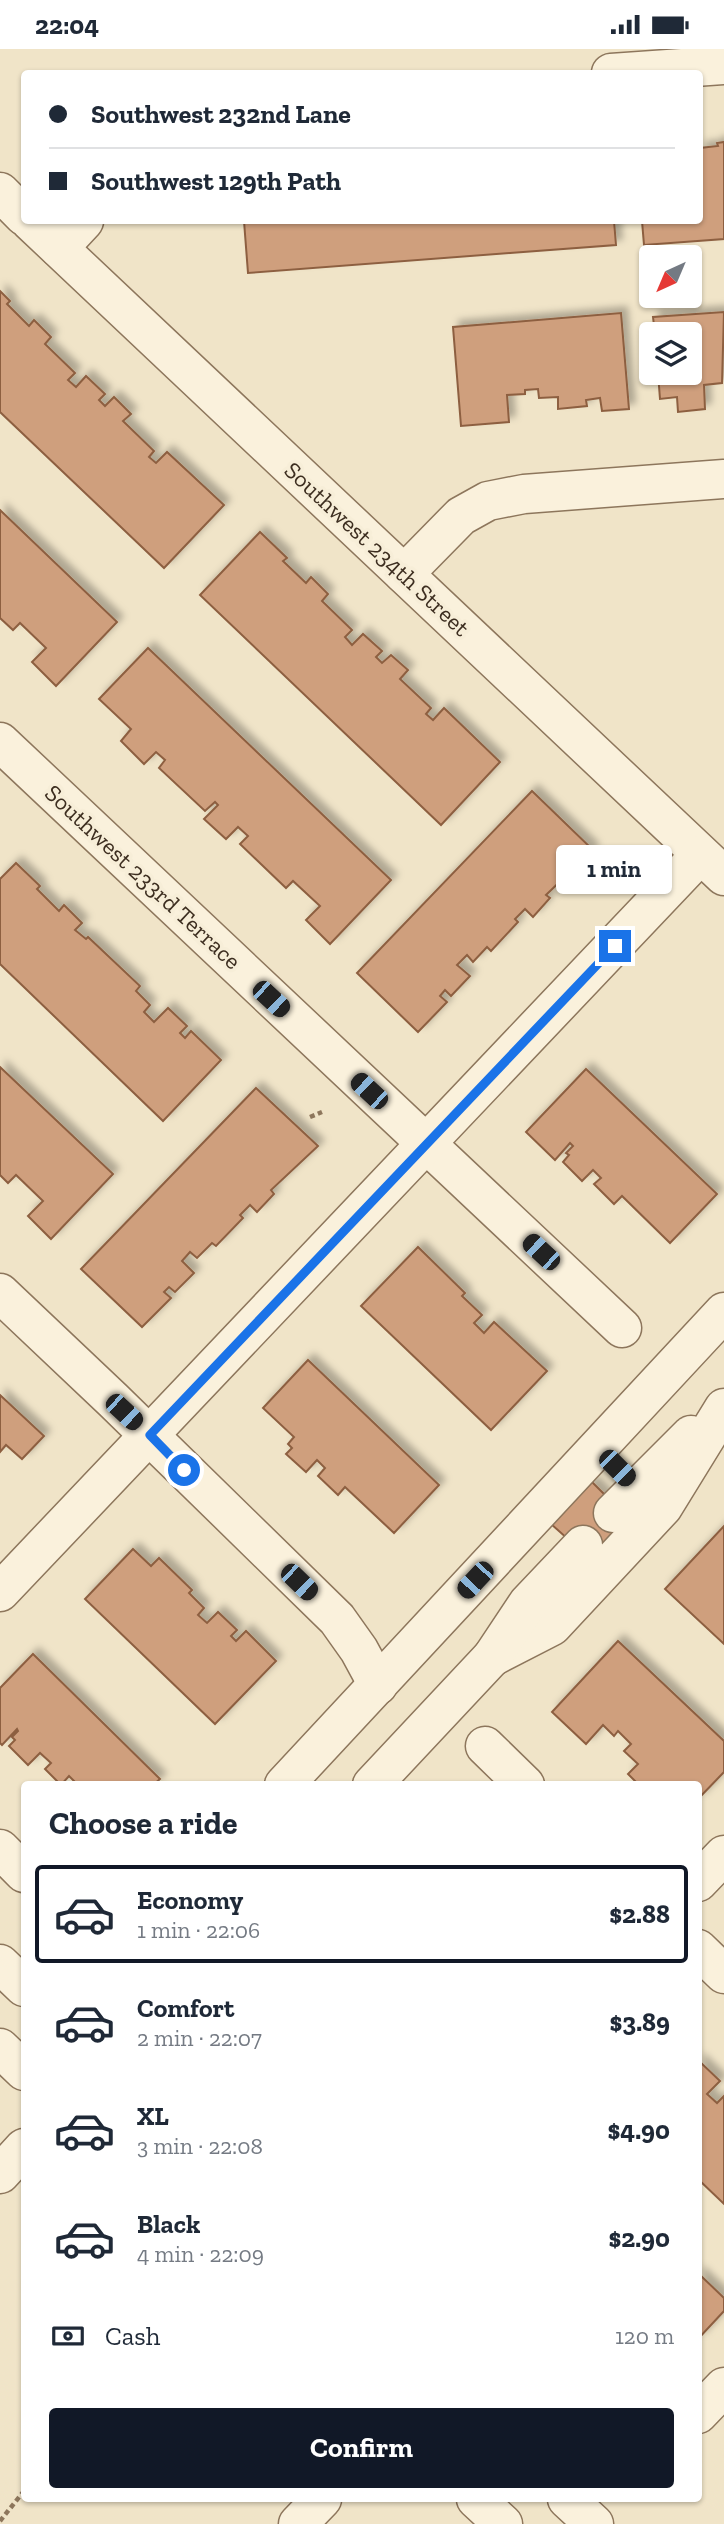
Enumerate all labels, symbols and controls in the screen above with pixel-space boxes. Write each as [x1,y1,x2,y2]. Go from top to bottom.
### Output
text: 22:04 [35,9,99,41]
text: Southwest 232nd Lane [91,98,351,130]
text: Southwest 129th Path [91,165,341,197]
north arrow [639,245,702,308]
map controls [639,245,702,385]
button: layers [639,322,702,385]
street label: Southwest 234th Street [279,455,476,642]
street label: Southwest 233rd Terrace [39,778,247,975]
callout: 1 min [557,845,673,893]
text: 1 min [587,855,641,883]
route end [599,930,631,962]
car [249,977,294,1021]
car [347,1069,392,1113]
car [519,1230,564,1274]
car [102,1390,147,1434]
car [595,1446,640,1490]
route start [168,1454,200,1486]
car [453,1557,498,1603]
car [277,1560,322,1604]
text: Choose a ride [49,1804,237,1842]
icon: car [53,1883,116,1946]
text: Economy [137,1884,243,1916]
text: $2.88 [609,1898,670,1930]
text: 1 min · 22:06 [137,1916,260,1944]
icon: car [53,1991,116,2054]
text: Comfort [137,1992,234,2024]
text: $3.89 [610,2006,670,2038]
text: 2 min · 22:07 [137,2024,262,2052]
icon: car [53,2099,116,2162]
text: XL [137,2100,169,2132]
text: $4.90 [608,2114,670,2146]
text: 3 min · 22:08 [137,2132,263,2160]
icon: car [53,2207,116,2270]
text: Black [137,2208,200,2240]
text: $2.90 [608,2222,670,2254]
text: 4 min · 22:09 [137,2240,264,2268]
icon: cash [49,2317,87,2355]
text: Cash [105,2320,160,2352]
text: 120 m [615,2322,674,2350]
button: Confirm [49,2408,674,2488]

